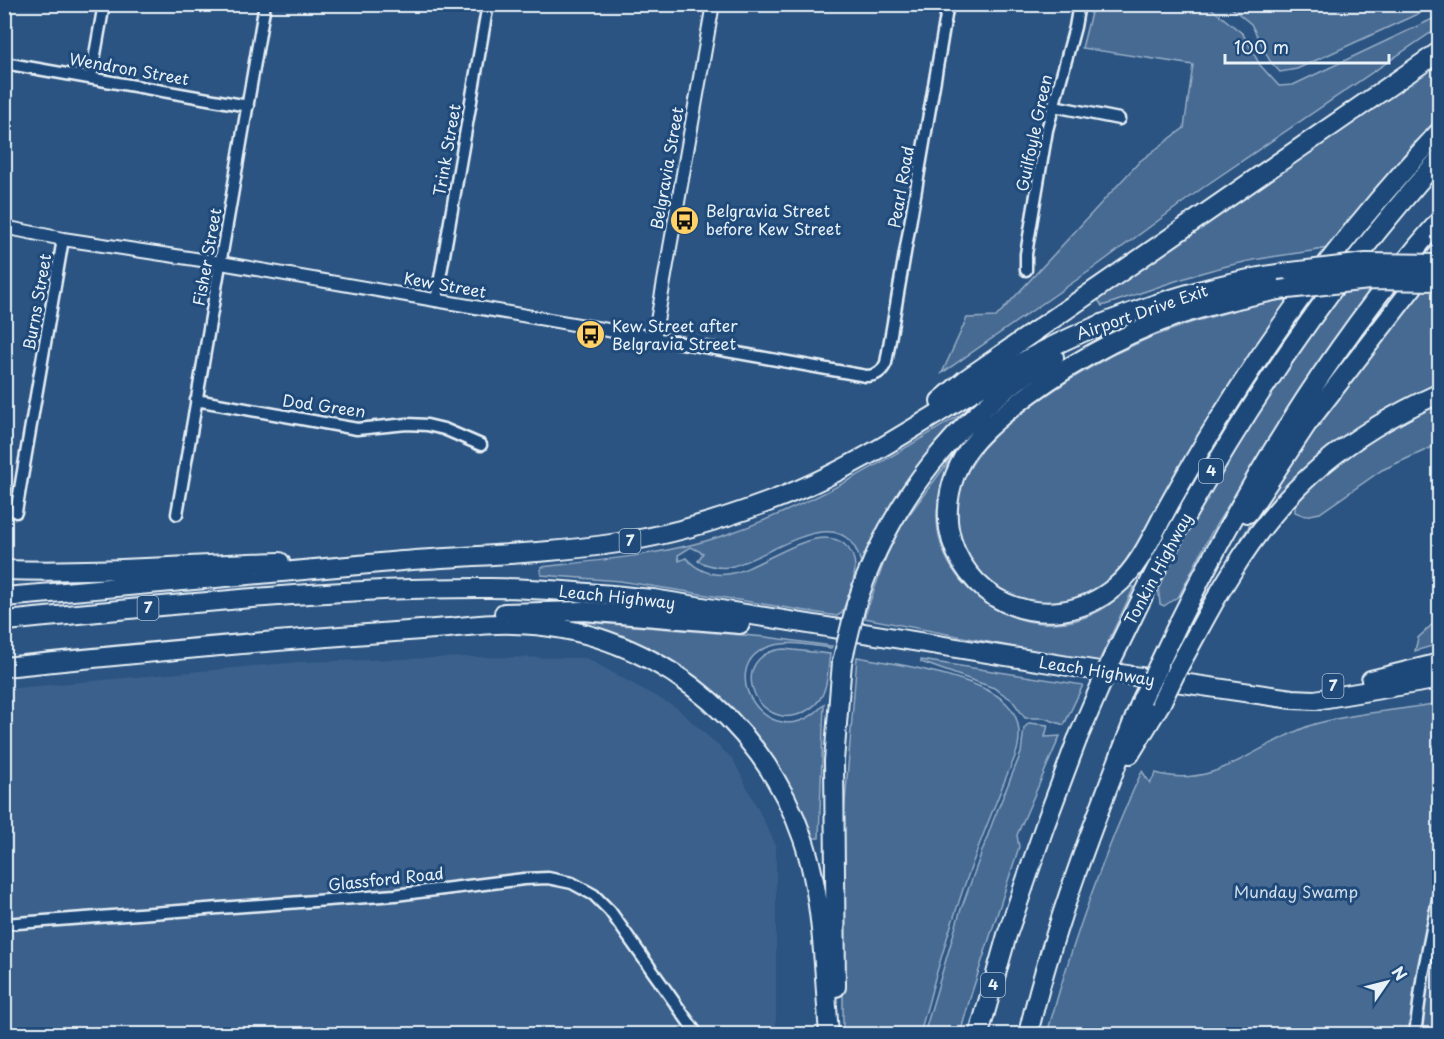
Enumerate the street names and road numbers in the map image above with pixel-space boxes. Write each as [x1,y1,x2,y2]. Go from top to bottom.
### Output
street label: Wendron Street [67,46,191,90]
street label: Guilfoyle Green [1009,72,1057,194]
street label: Trink Street [426,101,466,198]
street label: Belgravia Street [643,104,689,231]
street label: Pearl Road [881,144,919,230]
street label: Fisher Street [186,206,226,308]
street label: Burns Street [16,251,56,352]
street label: Kew Street [402,265,489,303]
street label: Airport Drive Exit [1073,277,1211,345]
street label: Dod Green [281,387,367,423]
road number: 4 [1199,459,1223,483]
street label: Tonkin Highway [1117,508,1197,629]
road number: 7 [620,529,640,553]
street label: Leach Highway [558,578,676,614]
road number: 7 [138,596,158,620]
street label: Leach Highway [1038,649,1157,691]
road number: 7 [1322,674,1344,698]
street label: Glassford Road [327,860,445,896]
road number: 4 [981,973,1005,997]

